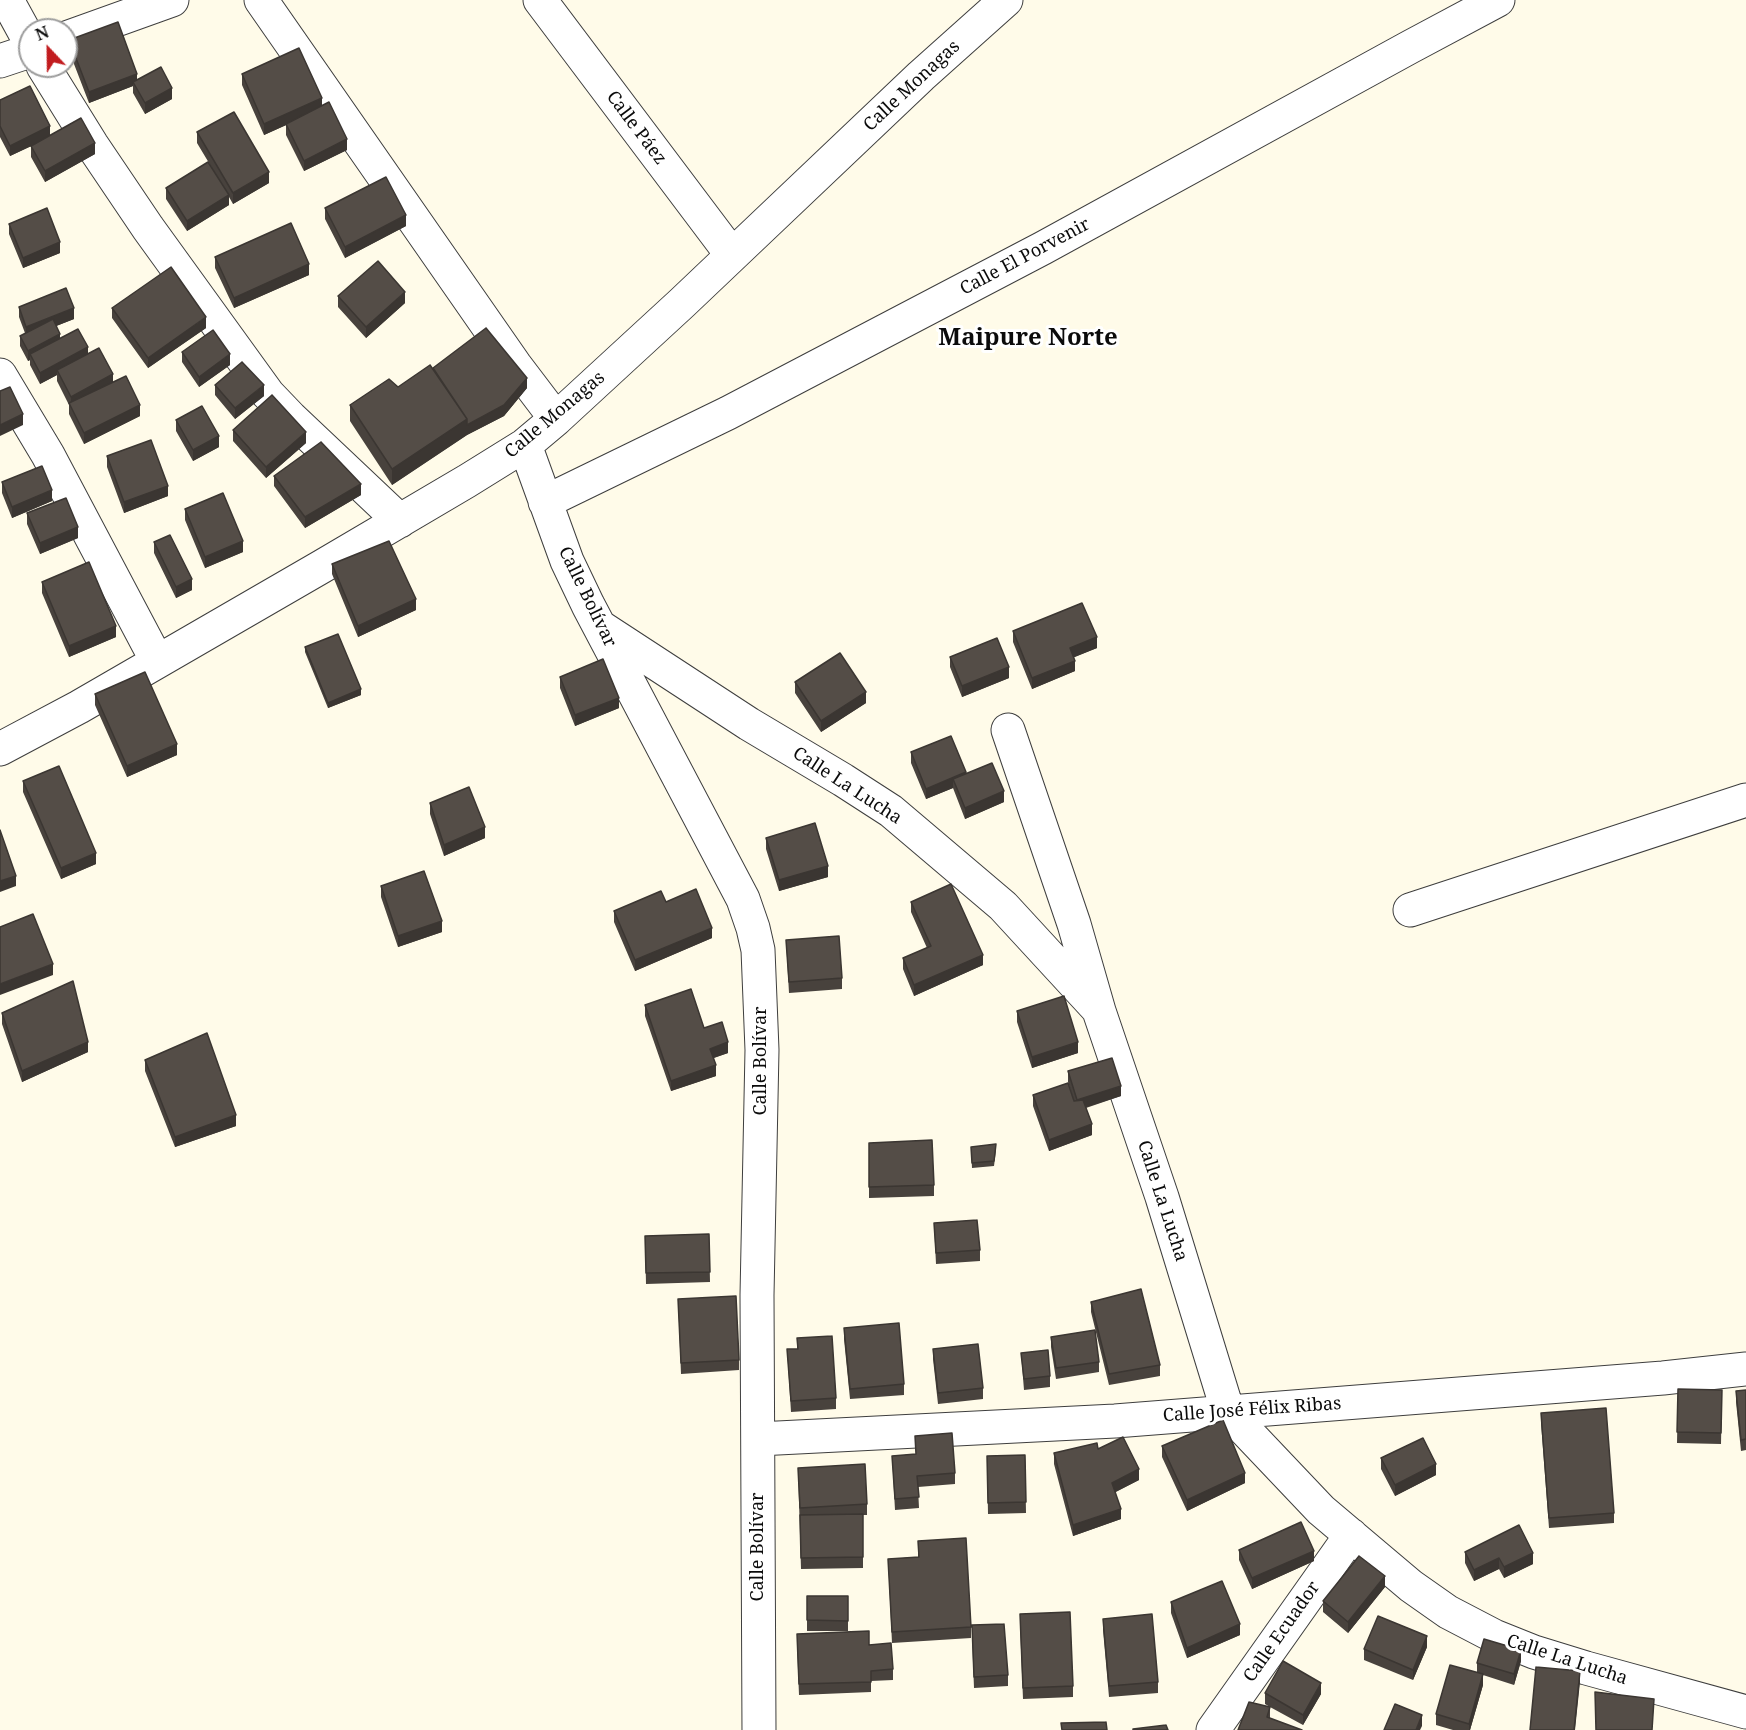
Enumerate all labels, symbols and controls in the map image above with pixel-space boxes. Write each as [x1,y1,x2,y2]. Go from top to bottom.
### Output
north arrow [18,18,78,78]
text: N [32,21,52,46]
street label: Calle Monagas [859,36,965,136]
street label: Calle Páez [601,87,671,169]
street label: Calle El Porvenir [956,214,1094,300]
district label: Maipure Norte [938,324,1118,352]
street label: Calle Monagas [501,367,609,463]
street label: Calle Bolívar [553,543,621,651]
street label: Calle La Lucha [788,743,906,829]
street label: Calle Bolívar [750,1006,772,1116]
street label: Calle La Lucha [1132,1138,1192,1264]
street label: Calle José Félix Ribas [1162,1393,1342,1427]
street label: Calle Bolívar [747,1492,769,1602]
street label: Calle Ecuador [1239,1577,1325,1687]
street label: Calle La Lucha [1504,1630,1630,1690]

